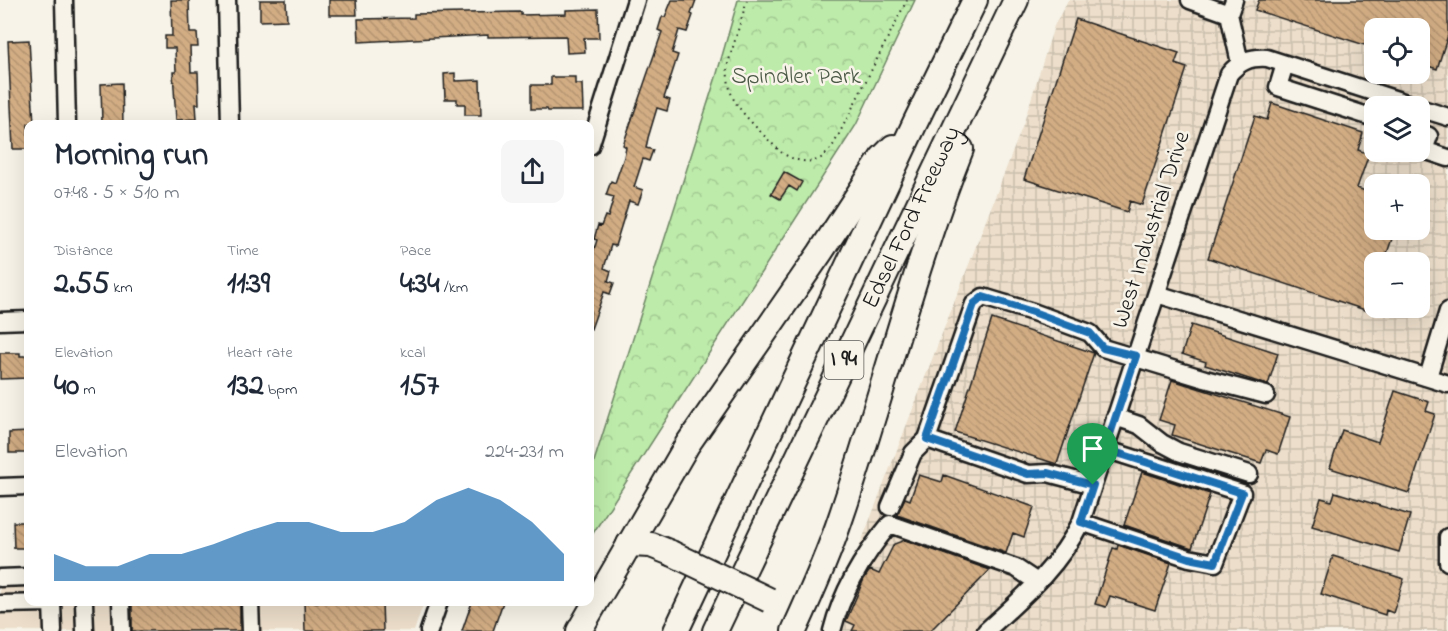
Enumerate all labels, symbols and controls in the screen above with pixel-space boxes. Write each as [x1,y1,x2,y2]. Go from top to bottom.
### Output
map controls [1364,18,1430,318]
button: locate [1364,18,1430,84]
park label: Spindler Park [731,60,861,95]
button: layers [1364,96,1430,162]
street label: Edsel Ford Freeway [854,120,972,315]
street label: West Industrial Drive [1104,127,1200,333]
text: Morning run [54,132,208,180]
button: share [501,140,564,203]
button: + [1364,174,1430,240]
text: 07:48 · 5 × 510 m [54,179,180,208]
text: Distance [54,239,113,263]
text: Time [227,239,259,263]
text: Pace [400,239,431,263]
button: − [1364,252,1430,318]
text: 2.55 [54,263,109,307]
text: 11:39 [227,263,270,307]
text: 4:34 [400,263,440,307]
text: km [109,276,133,300]
text: /km [440,276,468,300]
text: Elevation [54,341,113,365]
text: Heart rate [227,341,293,365]
text: kcal [400,341,425,365]
road number: I 94 [824,341,864,379]
text: 40 [54,365,79,409]
text: 132 [227,365,264,409]
text: 157 [400,365,439,409]
text: m [79,378,96,402]
text: bpm [264,378,297,402]
pin [1067,423,1118,485]
icon: arrive [1076,432,1109,465]
text: Elevation [54,438,128,467]
text: 224–231 m [485,438,564,467]

